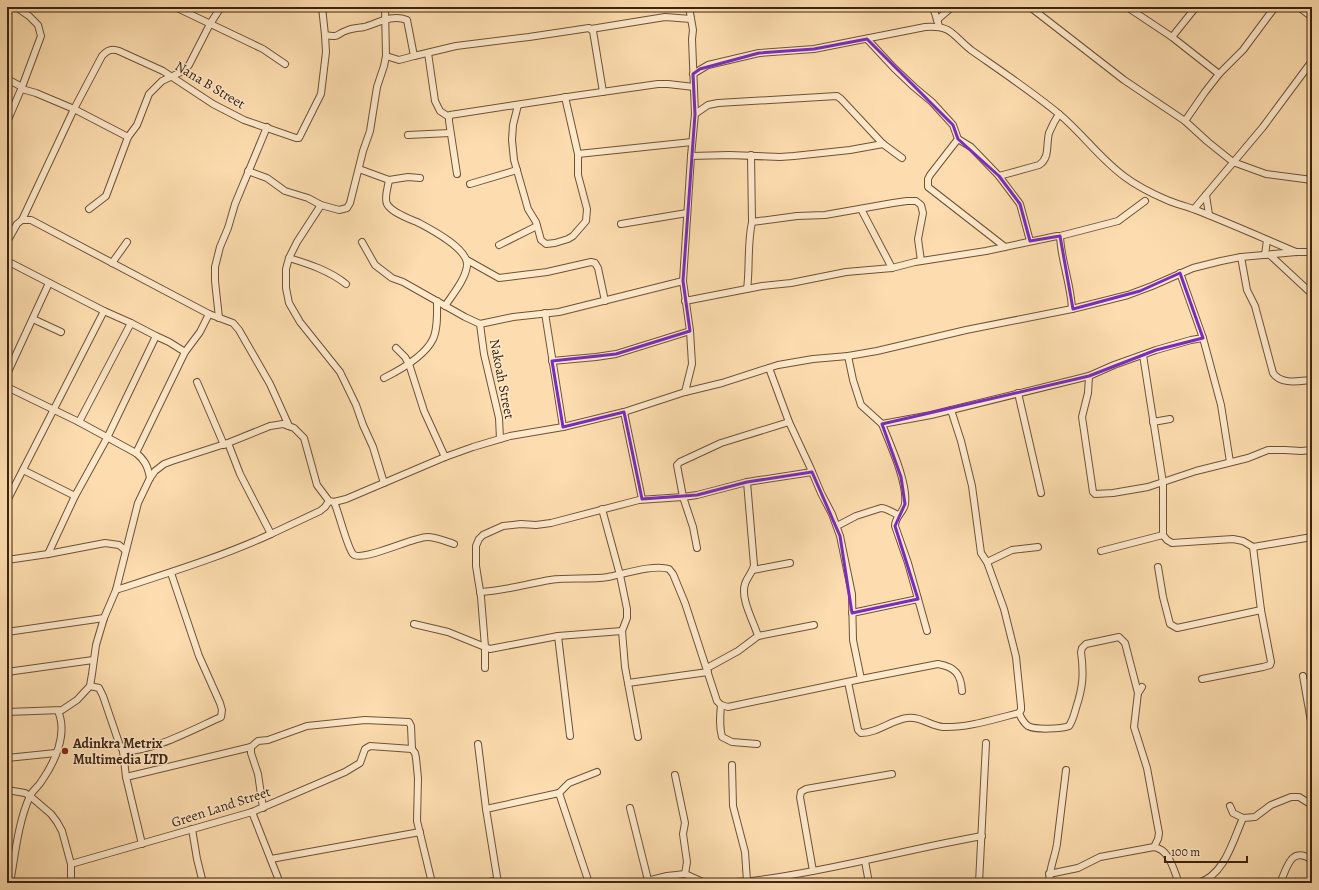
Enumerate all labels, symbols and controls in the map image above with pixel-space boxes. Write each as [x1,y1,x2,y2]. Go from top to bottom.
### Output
street label: Nana B Street [171,57,249,114]
street label: Nakoah Street [485,337,519,421]
place label: Adinkra Metrix Multimedia LTD [72,734,168,769]
marker: Adinkra Metrix Multimedia LTD [60,746,70,756]
street label: Green Land Street [169,782,273,832]
scale bar [1165,838,1247,864]
text: 100 m [1171,844,1200,860]

